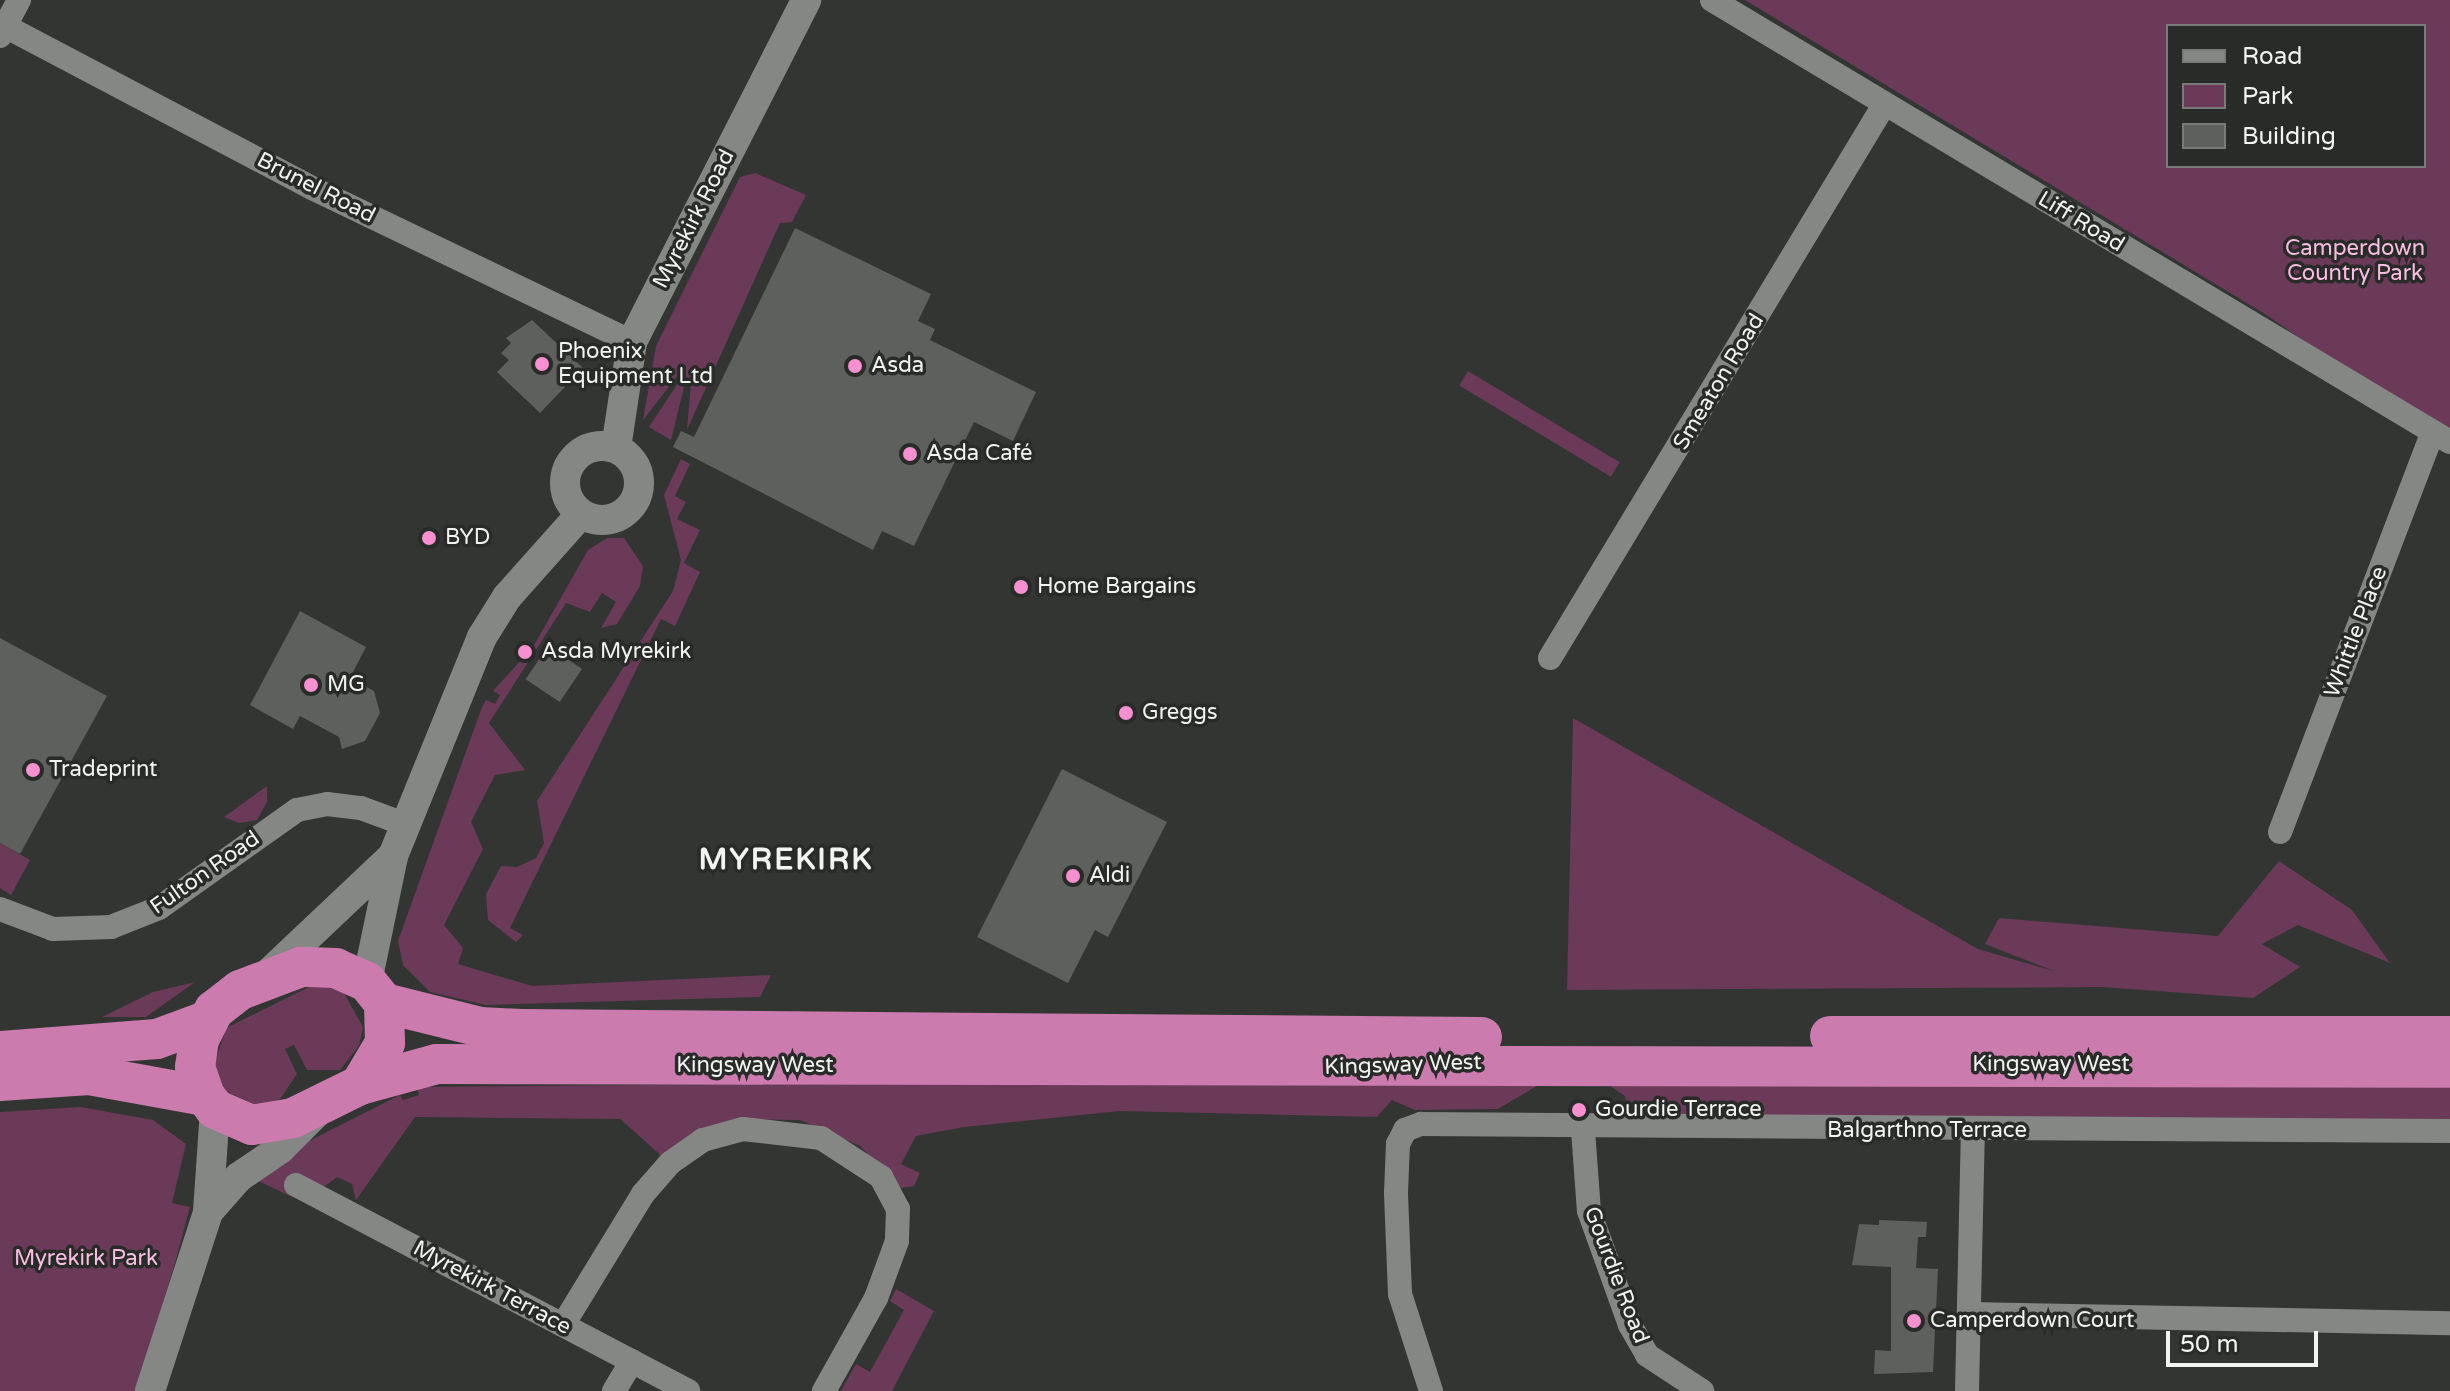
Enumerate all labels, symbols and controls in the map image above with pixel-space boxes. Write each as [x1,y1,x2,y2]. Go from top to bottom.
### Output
legend [2166,24,2426,168]
text: Road [2242,42,2302,71]
text: Park [2242,82,2293,111]
text: Building [2242,122,2336,151]
street label: Myrekirk Road [648,145,740,293]
street label: Brunel Road [252,147,380,229]
street label: Liff Road [2033,186,2129,258]
park label: Camperdown Country Park [2285,235,2425,286]
street label: Smeaton Road [1668,309,1770,455]
place label: Phoenix Equipment Ltd [558,338,713,390]
place label: Asda [871,353,924,379]
marker: Phoenix Equipment Ltd [533,355,551,373]
marker: Asda [846,357,864,375]
place label: Asda Café [926,441,1033,467]
marker: Asda Café [901,445,919,463]
place label: BYD [445,525,490,551]
marker: BYD [420,529,438,547]
street label: Whittle Place [2319,563,2393,701]
place label: Home Bargains [1037,574,1196,600]
marker: Home Bargains [1012,578,1030,596]
place label: Asda Myrekirk [541,639,691,665]
marker: Asda Myrekirk [516,643,534,661]
place label: MG [327,672,365,698]
marker: MG [302,676,320,694]
place label: Greggs [1142,700,1218,726]
marker: Greggs [1117,704,1135,722]
place label: Tradeprint [49,757,158,783]
marker: Tradeprint [24,761,42,779]
street label: Fulton Road [145,826,265,920]
district label: MYREKIRK [699,842,873,878]
place label: Aldi [1089,863,1130,889]
marker: Aldi [1064,867,1082,885]
street label: Kingsway West [1324,1049,1482,1081]
street label: Kingsway West [1972,1052,2130,1078]
street label: Kingsway West [676,1053,834,1079]
place label: Gourdie Terrace [1595,1097,1762,1123]
marker: Gourdie Terrace [1570,1101,1588,1119]
street label: Balgarthno Terrace [1827,1118,2027,1144]
street label: Gourdie Road [1578,1203,1654,1347]
street label: Myrekirk Terrace [409,1235,575,1341]
park label: Myrekirk Park [14,1246,158,1272]
place label: Camperdown Court [1930,1308,2134,1334]
marker: Camperdown Court [1905,1312,1923,1330]
scale bar [2170,1315,2322,1365]
text: 50 m [2180,1330,2238,1359]

